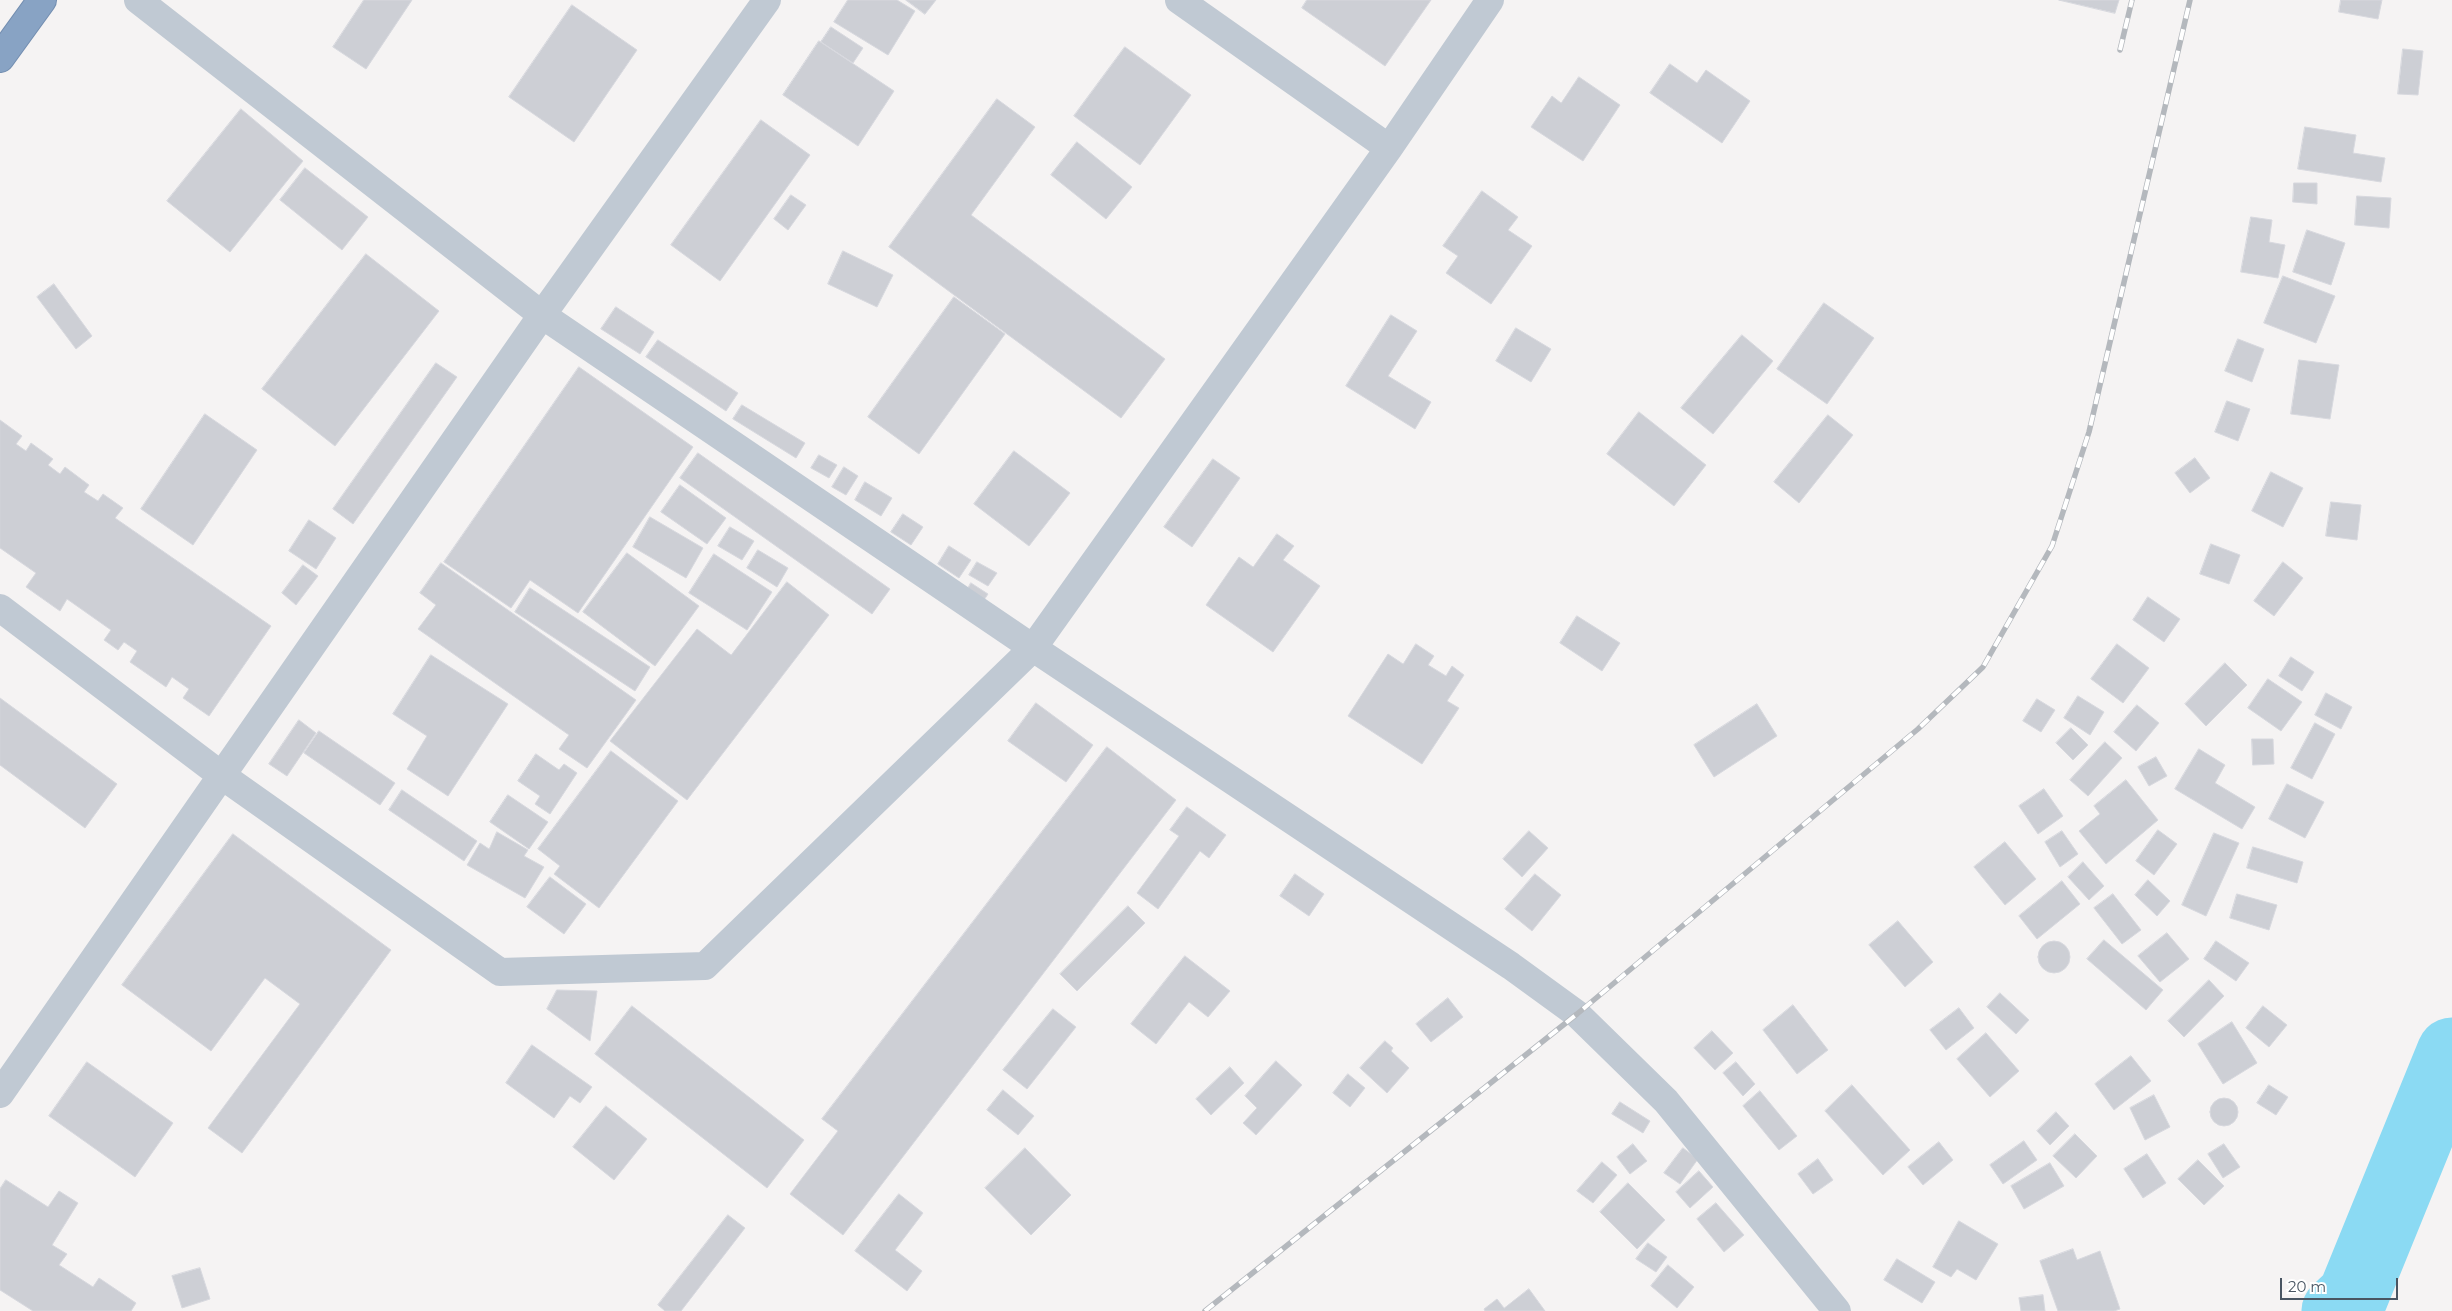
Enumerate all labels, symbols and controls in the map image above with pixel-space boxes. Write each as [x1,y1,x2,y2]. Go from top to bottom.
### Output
scale bar [2282,1268,2400,1300]
text: 20 m [2288,1277,2326,1296]

